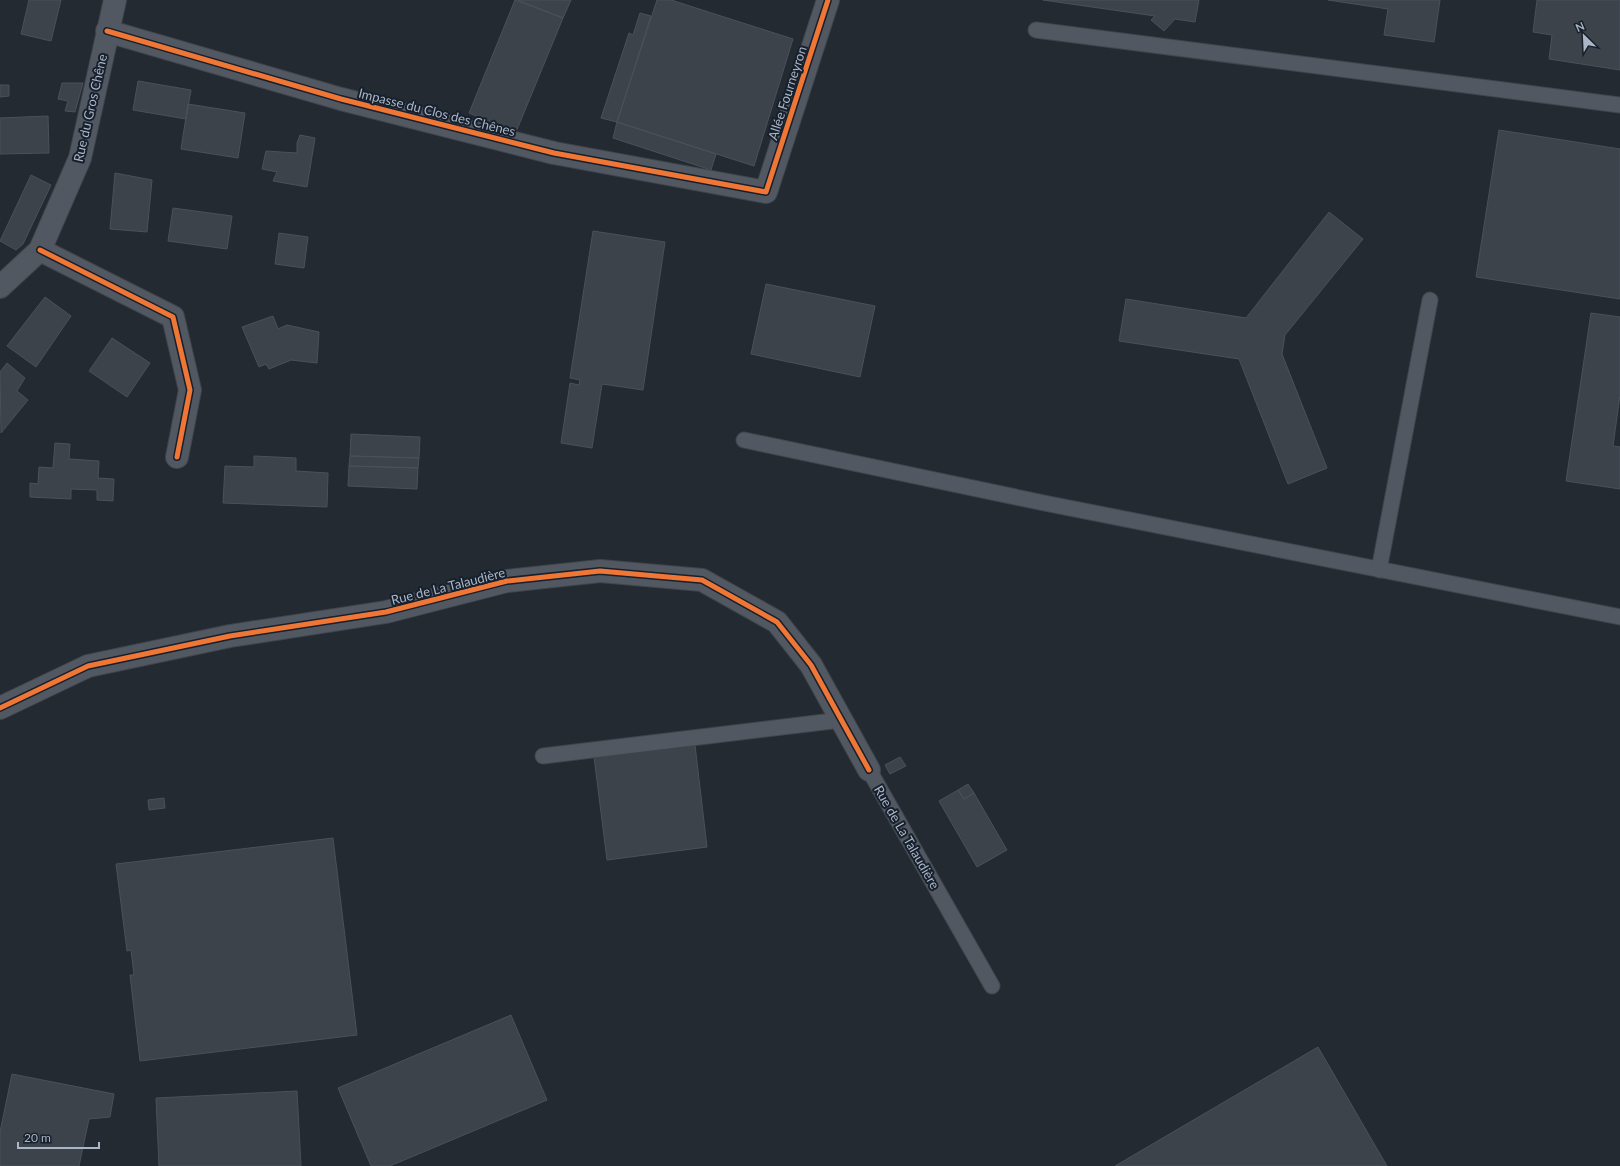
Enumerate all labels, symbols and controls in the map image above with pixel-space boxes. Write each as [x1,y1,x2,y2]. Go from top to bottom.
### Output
north arrow [1564,16,1604,56]
text: N [1573,19,1586,34]
street label: Allée Fourneyron [764,44,810,142]
street label: Rue du Gros Chêne [70,52,110,164]
street label: Impasse du Clos des Chênes [357,85,517,139]
street label: Rue de La Talaudière [389,564,507,608]
street label: Rue de La Talaudière [871,782,943,892]
scale bar [18,1124,99,1150]
text: 20 m [24,1130,51,1145]

